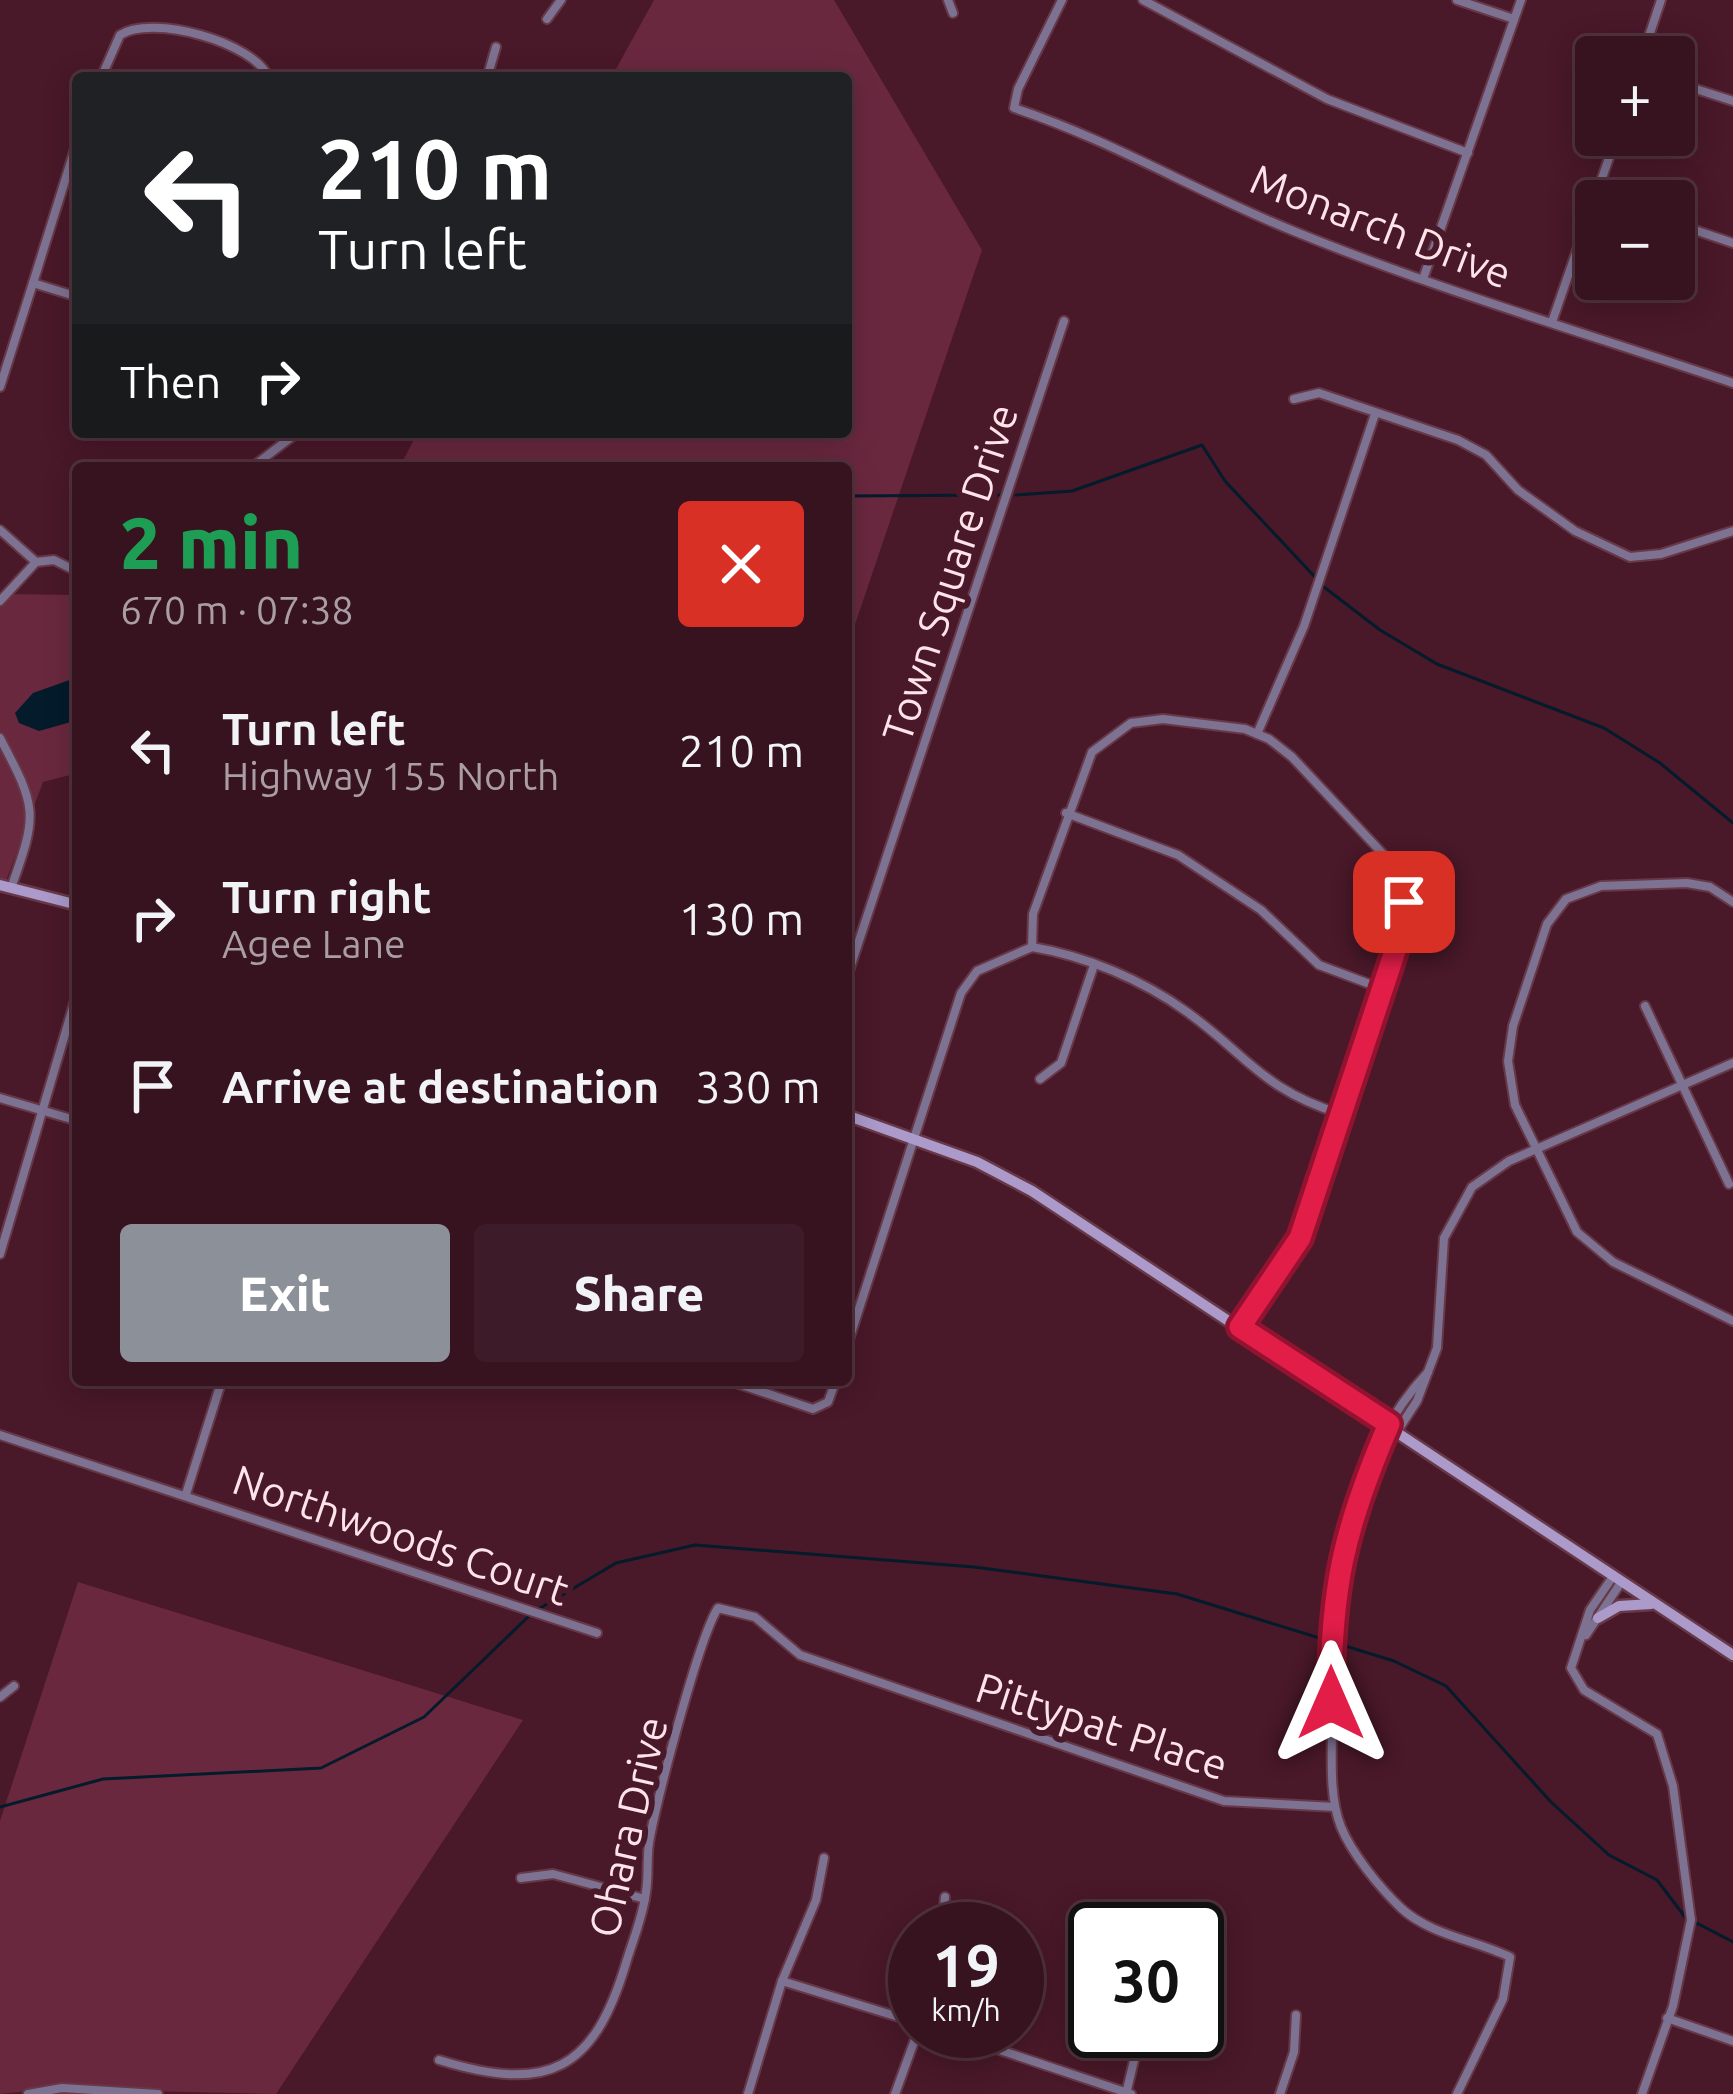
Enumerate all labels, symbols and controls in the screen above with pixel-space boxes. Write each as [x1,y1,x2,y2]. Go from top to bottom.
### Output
map controls [1575,36,1695,300]
button: + [1575,36,1695,156]
icon: left [120,120,276,276]
text: 210 m [318,121,552,215]
street label: Monarch Drive [1244,154,1518,297]
button: − [1575,180,1695,300]
text: Turn left [318,219,527,279]
icon: right [245,348,311,414]
text: Then [120,356,221,407]
street label: Town Square Drive [873,398,1026,748]
button: close [678,501,804,627]
text: 2 min [120,502,303,583]
text: 670 m · 07:38 [120,588,354,631]
text: Turn left [222,703,406,754]
icon: left [120,717,186,783]
text: 210 m [679,725,804,776]
text: Highway 155 North [222,754,559,797]
pin [1353,851,1455,953]
icon: arrive [1371,869,1437,935]
text: Turn right [222,871,431,922]
icon: right [120,885,186,951]
text: 130 m [679,893,804,944]
text: Agee Lane [222,922,405,965]
icon: arrive [120,1053,186,1119]
text: Arrive at destination [222,1061,659,1112]
text: 330 m [695,1061,821,1112]
button: Exit [120,1224,450,1362]
button: Share [474,1224,804,1362]
street label: Northwoods Court [227,1455,575,1614]
position arrow [1268,1640,1394,1766]
street label: Pittypat Place [971,1663,1234,1788]
street label: Ohara Drive [579,1712,676,1942]
speed limit sign: 30 [1068,1902,1224,2058]
text: 19 [932,1931,1000,1998]
text: km/h [931,1993,1001,2027]

